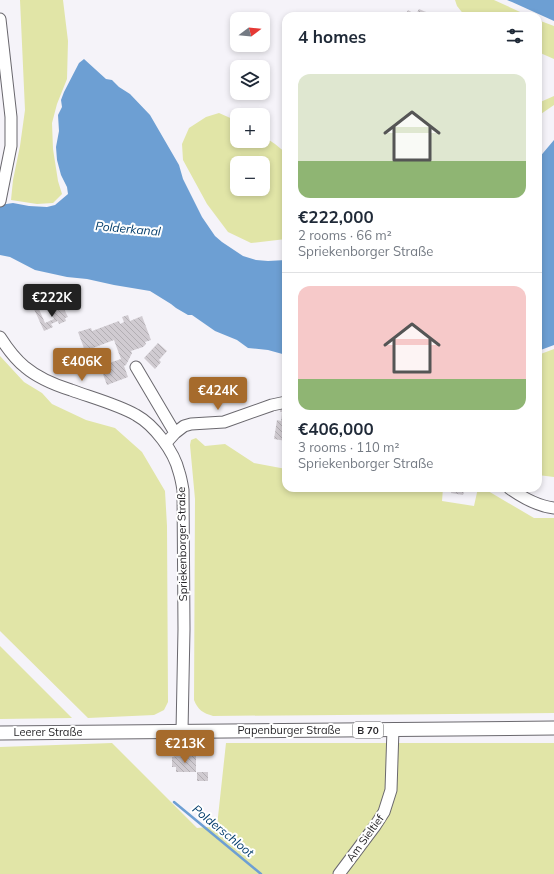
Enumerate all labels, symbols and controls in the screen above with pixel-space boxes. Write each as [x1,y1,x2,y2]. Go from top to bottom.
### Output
north arrow [230,12,270,52]
map controls [230,12,270,196]
icon: filters [504,25,526,47]
text: 4 homes [298,26,366,47]
button: layers [230,60,270,100]
icon: home [376,100,448,172]
button: + [230,108,270,148]
button: − [230,156,270,196]
text: €222,000 [298,206,374,227]
water label: Polderkanal [95,218,162,239]
text: 2 rooms · 66 m² [298,227,392,243]
text: Spriekenborger Straße [298,243,433,259]
pin: €222K [24,284,80,318]
text: €222K [32,289,72,305]
icon: home [376,312,448,384]
pin: €406K [54,348,110,382]
text: €406K [62,353,102,369]
pin: €424K [190,377,246,411]
text: €424K [198,382,238,398]
text: €406,000 [298,418,374,439]
text: 3 rooms · 110 m² [298,439,399,455]
text: Spriekenborger Straße [298,455,433,471]
street label: Spriekenborger Straße [174,487,190,601]
road number: B 70 [353,722,383,738]
street label: Papenburger Straße [237,723,341,737]
street label: Leerer Straße [14,725,82,739]
pin: €213K [157,730,213,764]
text: €213K [165,735,205,751]
water label: Polderschloot [189,801,258,861]
street label: Am Sieltief [343,811,387,864]

